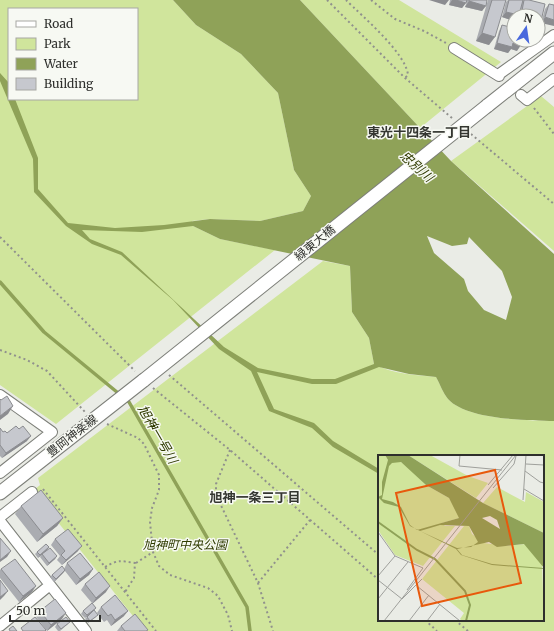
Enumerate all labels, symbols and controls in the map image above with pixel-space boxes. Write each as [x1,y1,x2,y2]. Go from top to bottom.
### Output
legend [8,8,138,100]
north arrow [506,8,546,48]
text: N [522,10,534,26]
text: Road [44,16,73,31]
text: Park [44,36,71,51]
text: Water [43,56,79,71]
text: Building [44,76,94,91]
district label: 東光十四条一丁目 [367,124,471,141]
water label: 忠別川 [396,147,438,187]
street label: 緑東大橋 [291,222,338,264]
water label: 旭神一号川 [134,402,182,468]
street label: 豊岡神楽線 [43,411,100,460]
inset map [378,455,544,621]
district label: 旭神一条三丁目 [209,489,301,506]
park label: 旭神町中央公園 [143,537,229,552]
scale bar [10,597,100,623]
text: 50 m [16,603,45,618]

